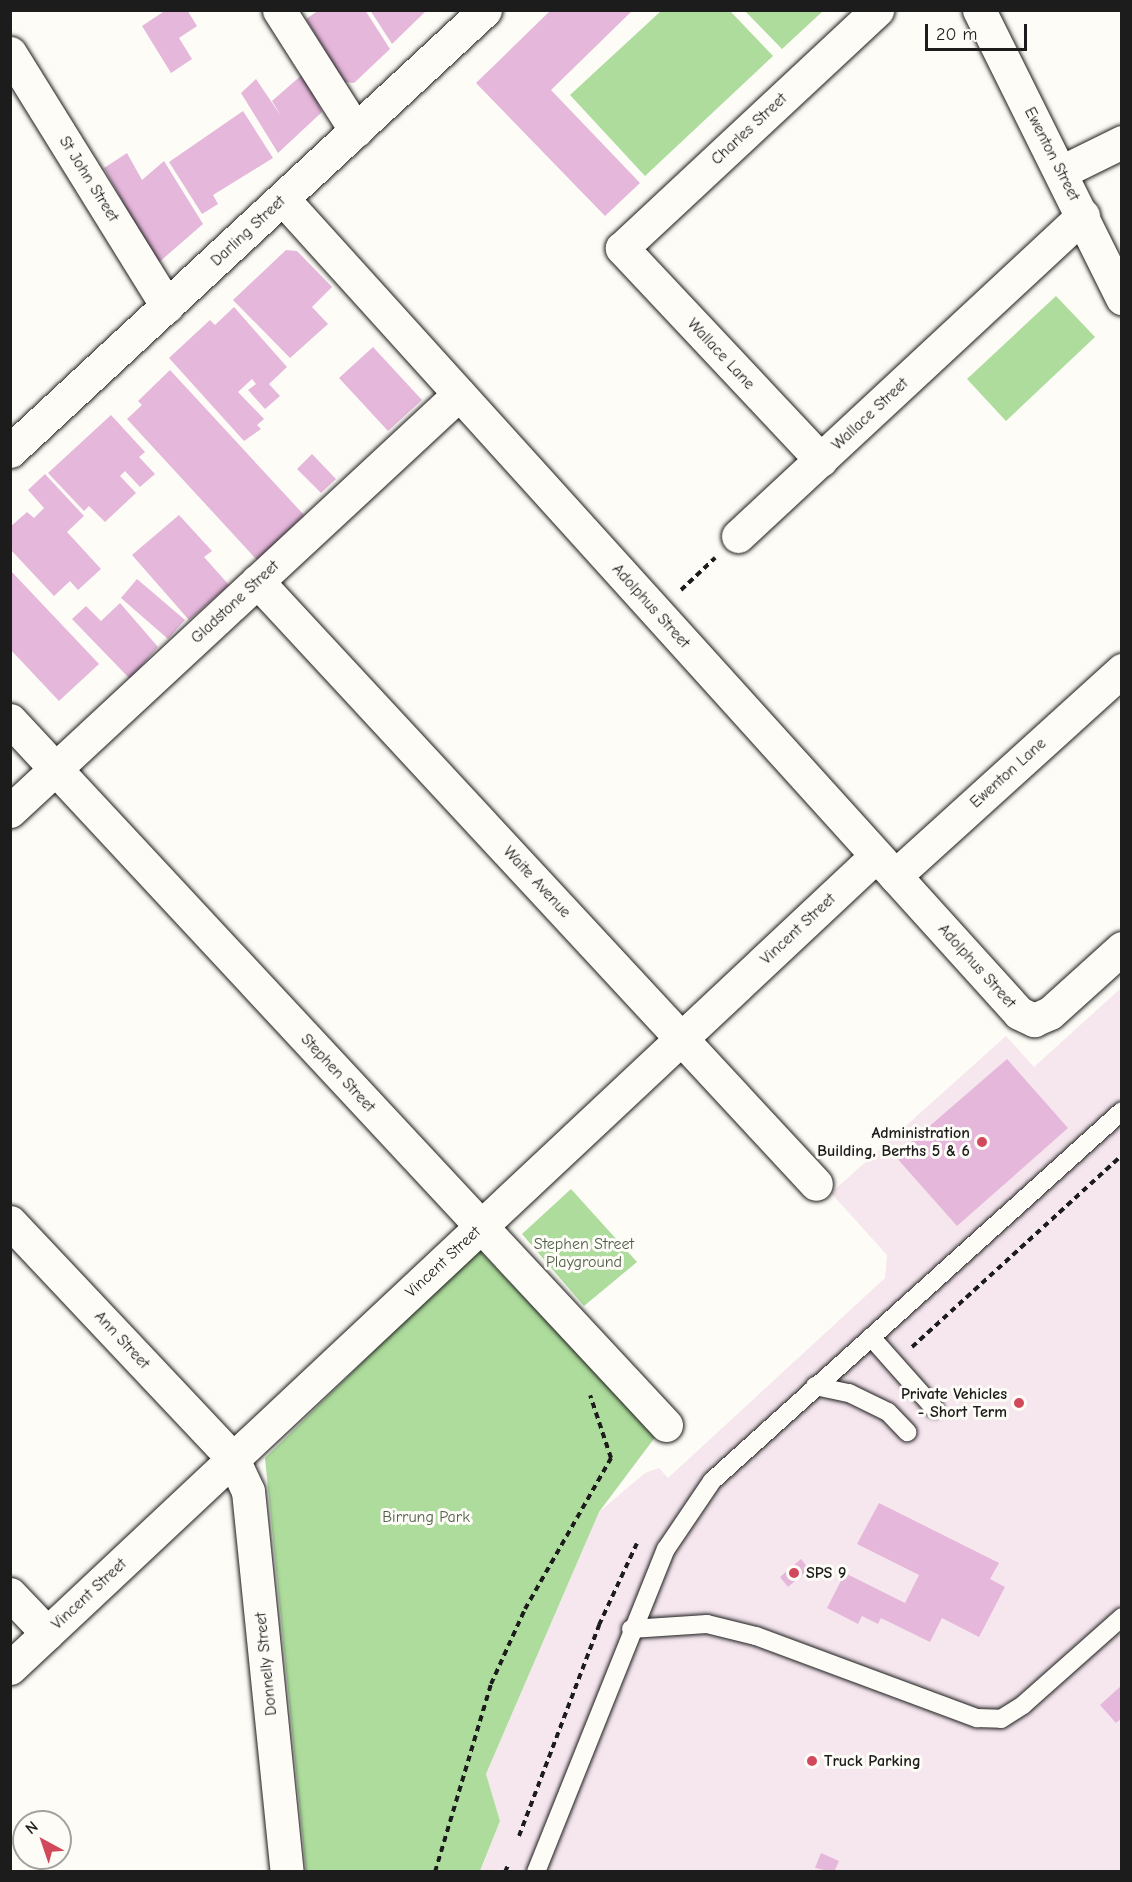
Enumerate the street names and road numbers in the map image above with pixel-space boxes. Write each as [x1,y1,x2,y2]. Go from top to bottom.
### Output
street label: Charles Street [707,89,791,169]
street label: Ewenton Street [1020,104,1084,204]
street label: St John Street [55,133,123,225]
street label: Darling Street [207,192,289,270]
street label: Wallace Lane [683,314,759,394]
street label: Wallace Street [828,374,912,454]
street label: Gladstone Street [187,556,283,648]
street label: Adolphus Street [608,560,694,652]
street label: Ewenton Lane [966,734,1050,812]
street label: Waite Avenue [499,842,575,922]
street label: Vincent Street [756,889,840,969]
street label: Adolphus Street [934,920,1020,1012]
street label: Stephen Street [297,1030,379,1116]
street label: Vincent Street [401,1222,485,1302]
street label: Ann Street [90,1307,154,1373]
street label: Vincent Street [47,1554,131,1634]
street label: Donnelly Street [251,1611,281,1717]

